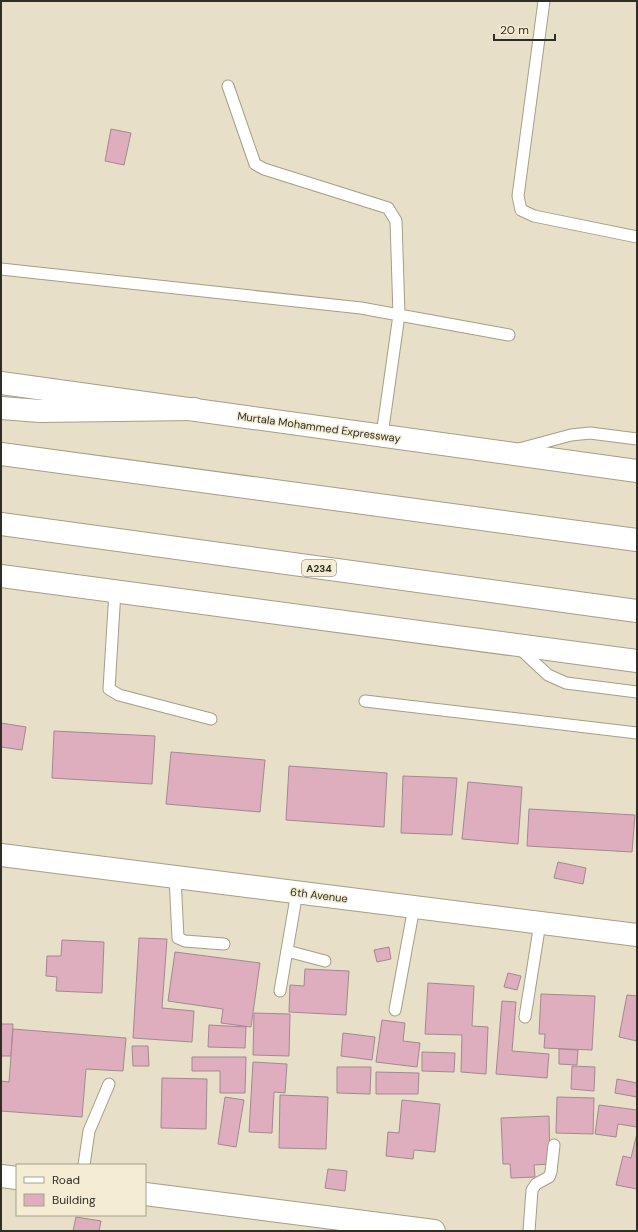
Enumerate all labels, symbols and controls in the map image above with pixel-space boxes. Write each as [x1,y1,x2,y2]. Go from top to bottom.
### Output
scale bar [494,16,555,42]
text: 20 m [500,22,529,38]
street label: Murtala Mohammed Expressway [236,409,402,445]
road number: A234 [302,560,336,576]
street label: 6th Avenue [289,885,349,905]
legend [16,1164,146,1216]
text: Road [52,1172,80,1188]
text: Building [52,1192,96,1208]

